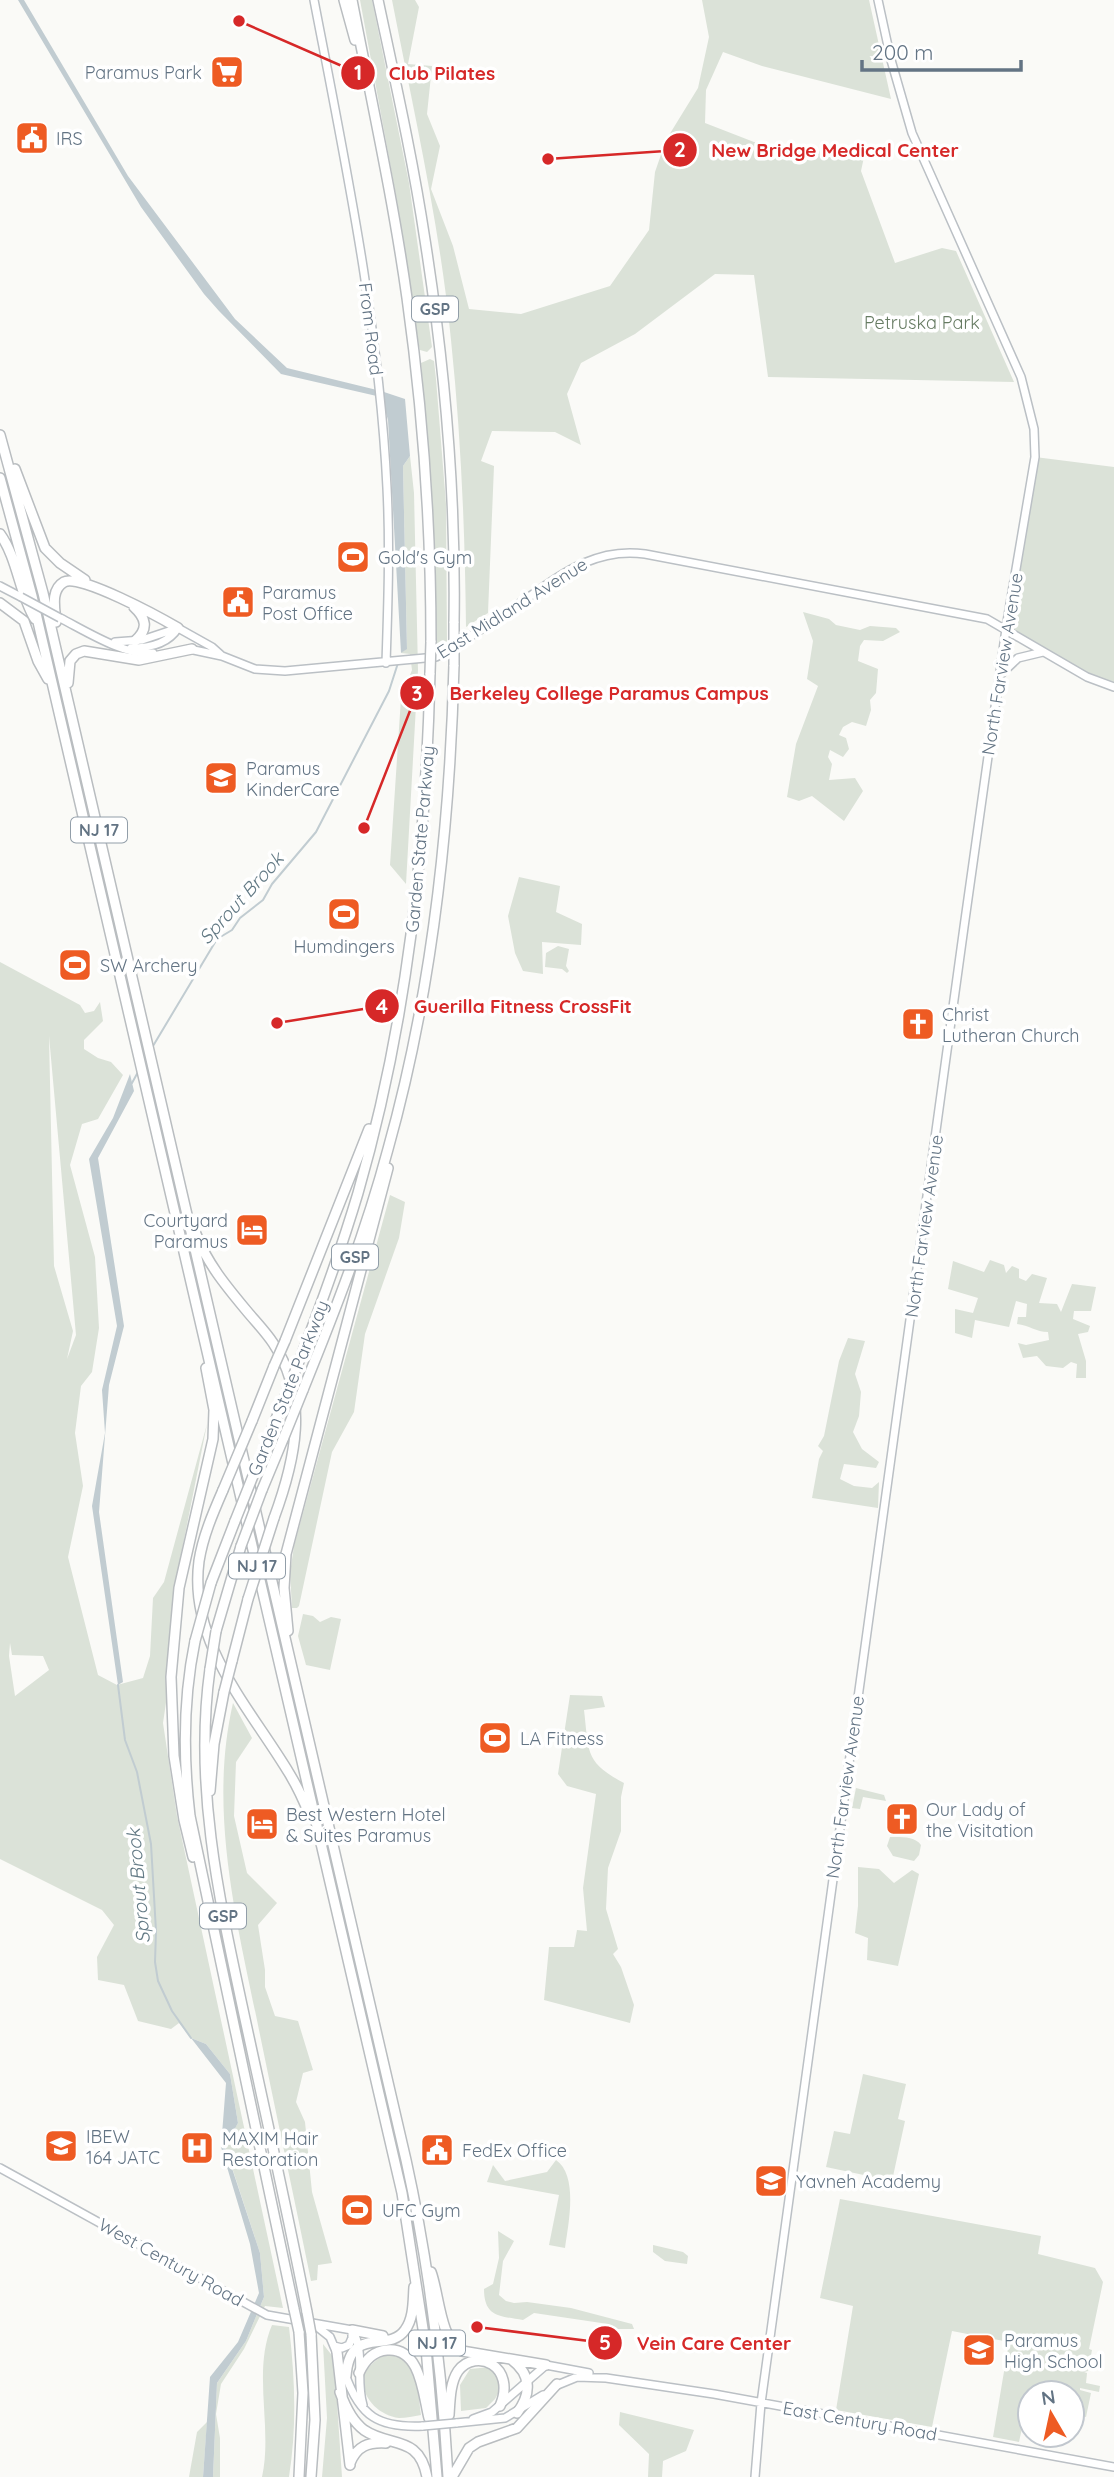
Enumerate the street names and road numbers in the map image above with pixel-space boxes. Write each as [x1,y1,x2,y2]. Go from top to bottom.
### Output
street label: From Road [354,281,388,377]
road number: GSP [412,296,458,322]
street label: East Midland Avenue [433,552,591,664]
street label: North Farview Avenue [976,571,1028,757]
street label: Garden State Parkway [400,745,440,933]
road number: NJ 17 [71,818,127,842]
street label: North Farview Avenue [900,1133,948,1319]
road number: GSP [332,1245,378,1270]
street label: Garden State Parkway [242,1297,334,1479]
road number: NJ 17 [229,1554,285,1578]
street label: North Farview Avenue [821,1694,869,1880]
road number: GSP [200,1904,246,1928]
street label: West Century Road [95,2213,247,2311]
road number: NJ 17 [409,2330,465,2356]
street label: East Century Road [781,2396,939,2446]

